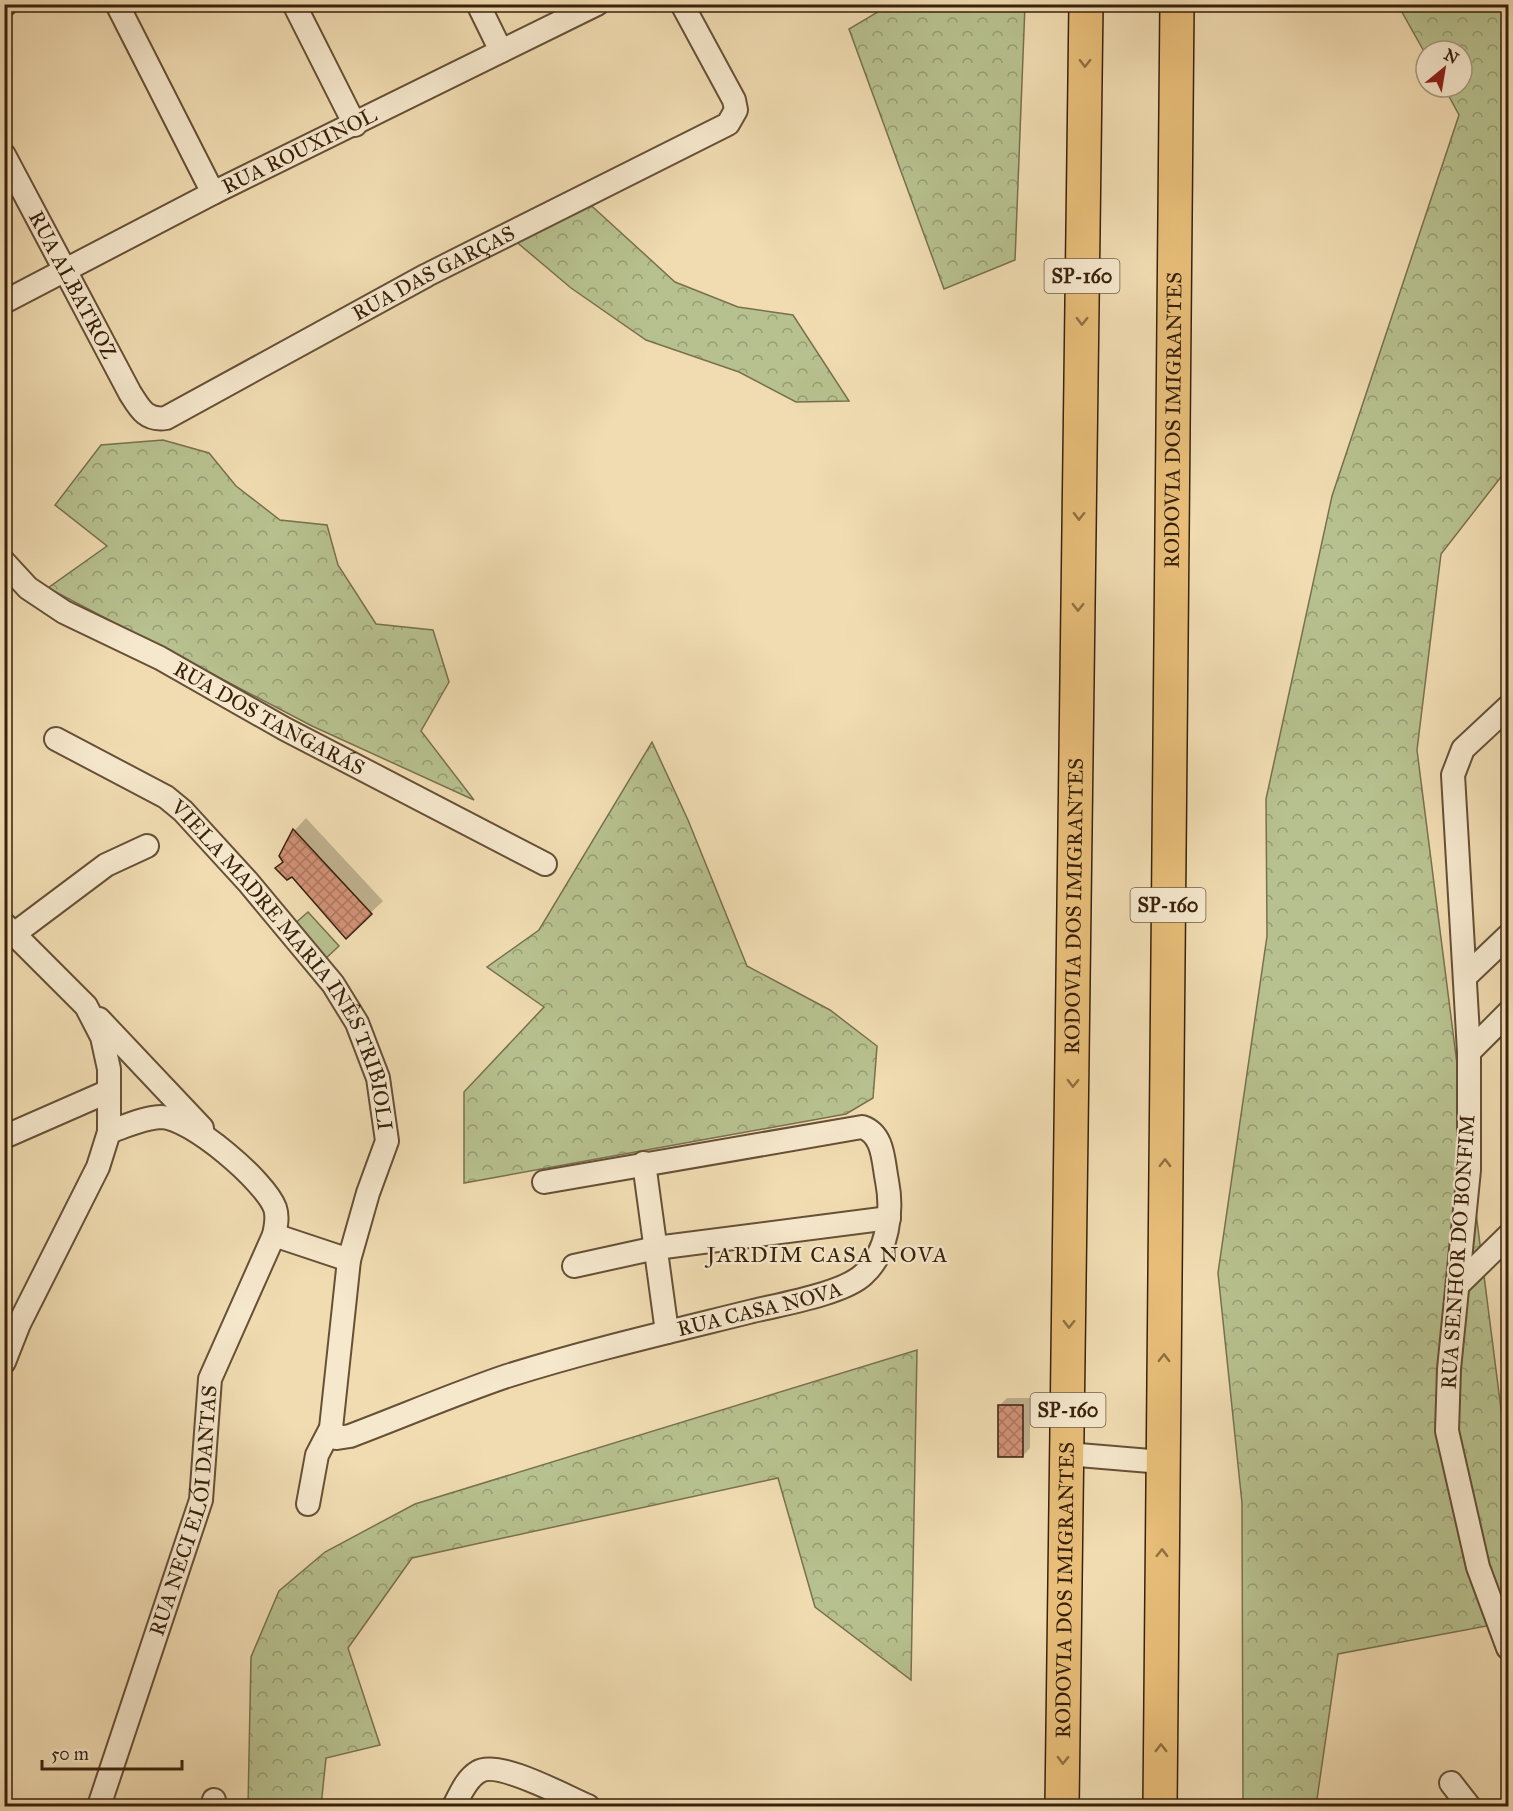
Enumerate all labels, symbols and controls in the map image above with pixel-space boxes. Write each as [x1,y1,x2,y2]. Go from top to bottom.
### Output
north arrow [1414,39,1474,99]
text: N [1441,45,1462,68]
one-way arrow [1079,58,1091,67]
street label: RUA ROUXINOL [218,101,382,200]
street label: RUA ALBATROZ [23,207,123,363]
street label: RUA DAS GARÇAS [348,220,519,326]
road number: SP-160 [1044,259,1120,293]
street label: RODOVIA DOS IMIGRANTES [1159,272,1187,569]
one-way arrow [1076,316,1088,325]
one-way arrow [1073,511,1086,520]
one-way arrow [1072,602,1085,611]
street label: RUA DOS TANGARÁS [169,656,369,781]
street label: RODOVIA DOS IMIGRANTES [1059,758,1089,1055]
street label: VIELA MADRE MARIA INÊS TRIBIOLI [165,793,398,1132]
road number: SP-160 [1130,888,1206,922]
one-way arrow [1066,1079,1079,1088]
street label: RUA SENHOR DO BONFIM [1435,1114,1481,1390]
one-way arrow [1159,1159,1172,1168]
district label: JARDIM CASA NOVA [705,1241,949,1268]
street label: RUA CASA NOVA [675,1276,845,1342]
one-way arrow [1063,1320,1075,1329]
one-way arrow [1157,1354,1170,1363]
street label: RUA NECI ELÓI DANTAS [144,1384,223,1639]
road number: SP-160 [1030,1393,1106,1427]
street label: RODOVIA DOS IMIGRANTES [1050,1442,1080,1739]
one-way arrow [1155,1549,1168,1558]
scale bar [42,1733,182,1771]
text: 50 m [51,1743,89,1765]
one-way arrow [1155,1744,1167,1753]
one-way arrow [1056,1755,1069,1764]

